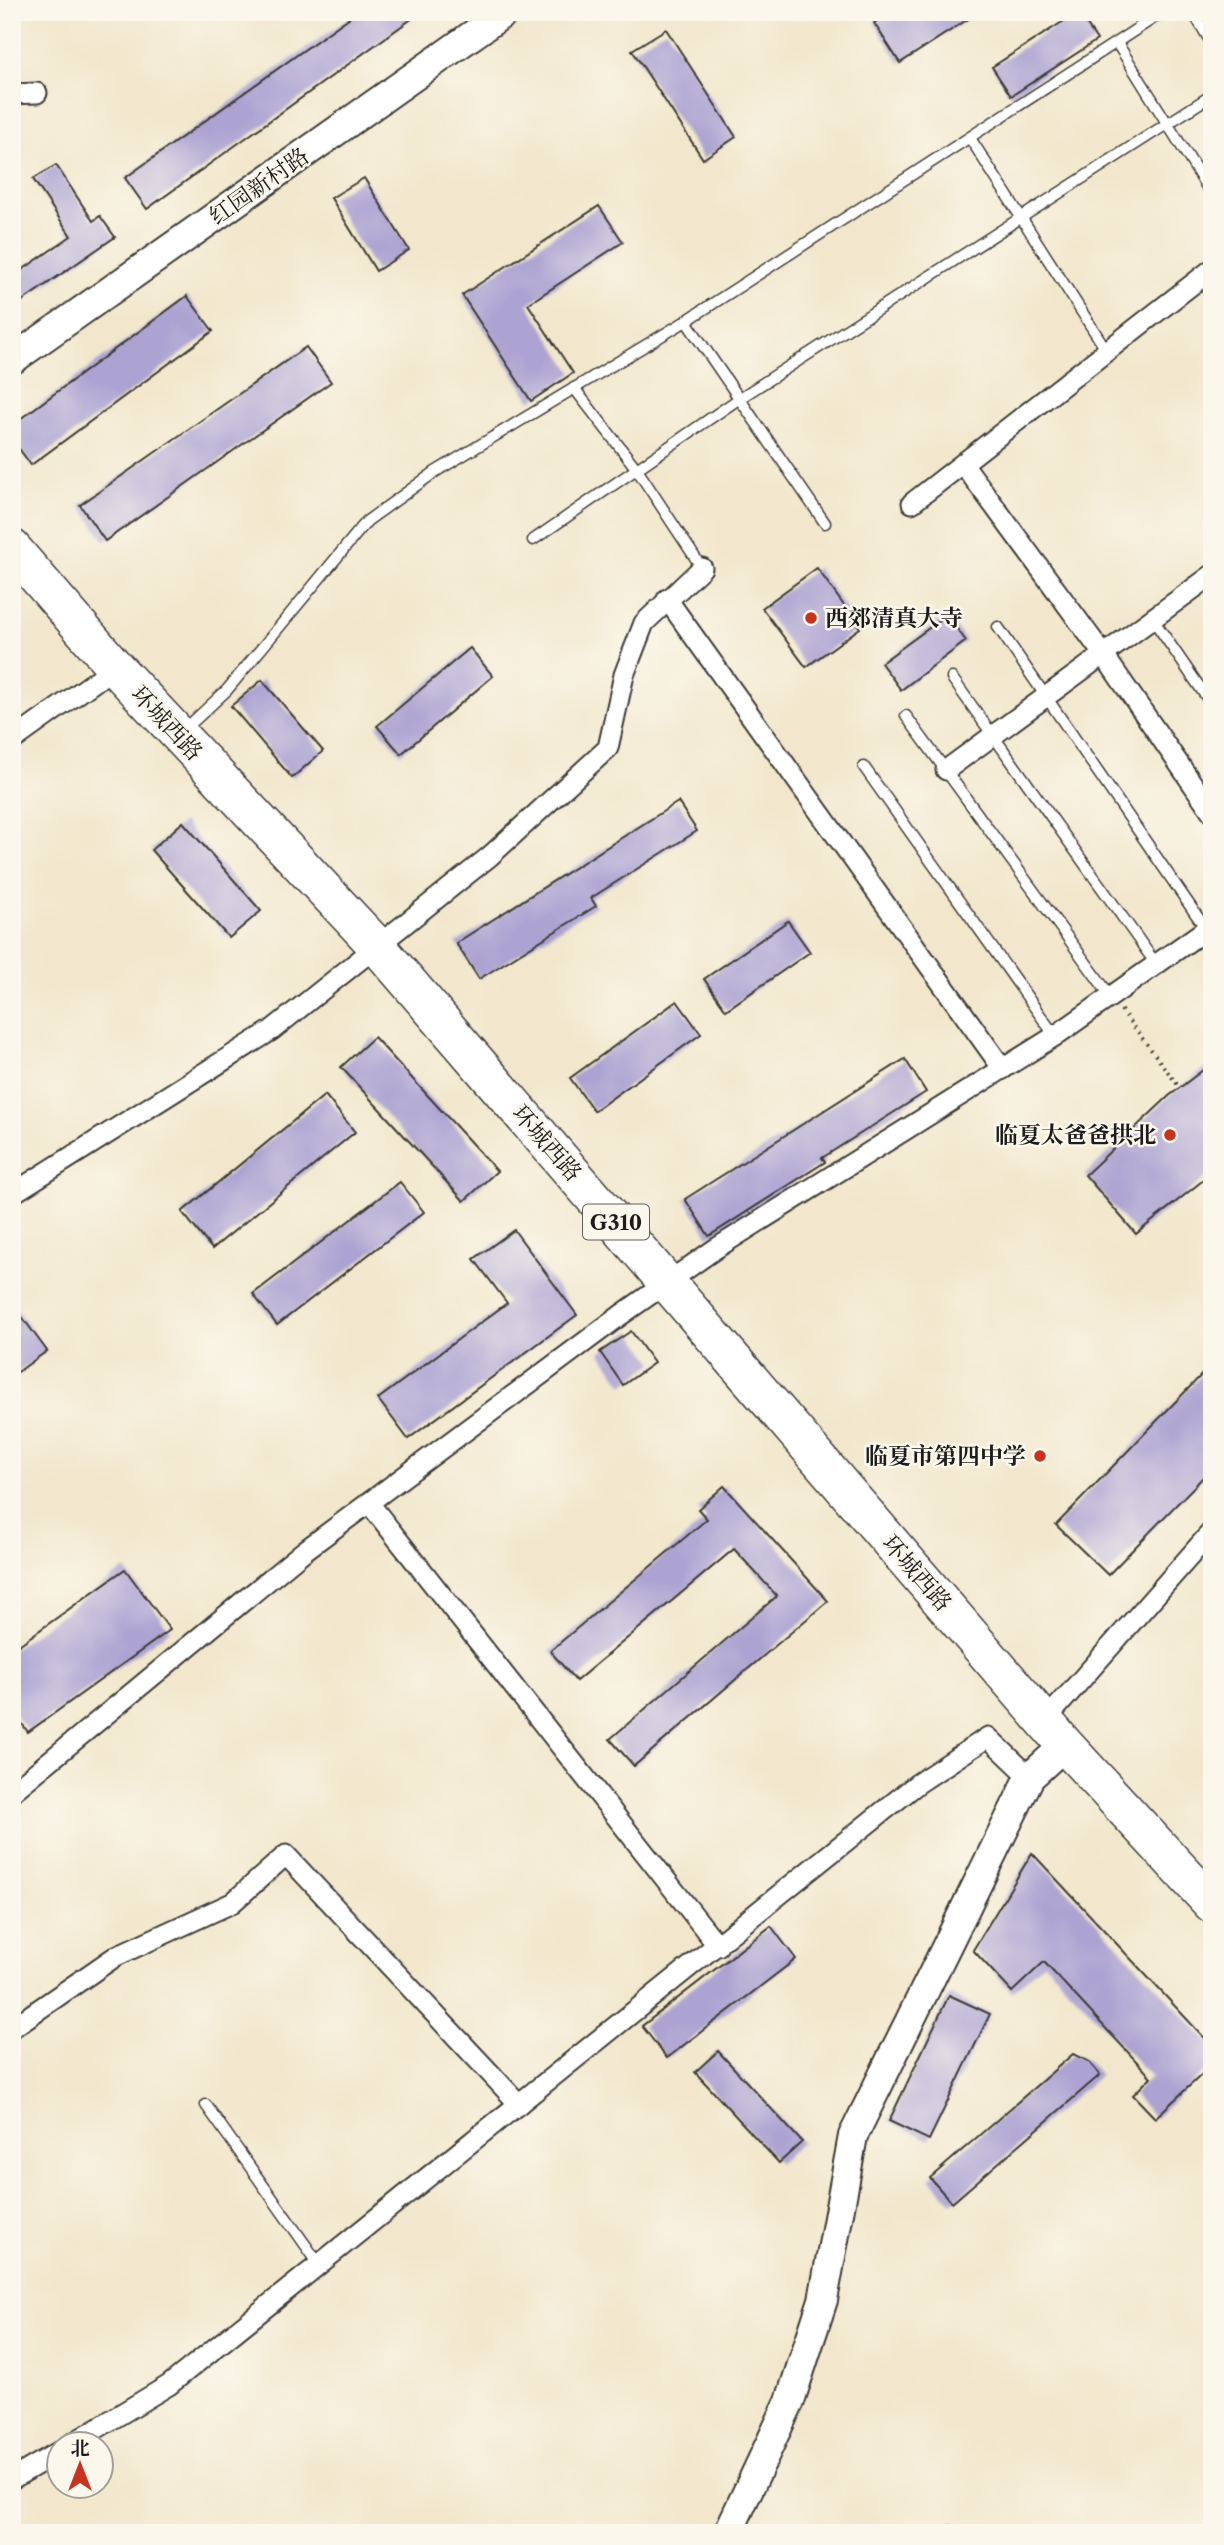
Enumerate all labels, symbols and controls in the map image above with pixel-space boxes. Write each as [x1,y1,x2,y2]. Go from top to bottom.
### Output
street label: 红园新村路 [204,142,314,230]
place label: 西郊清真大寺 [825,604,963,632]
marker: 西郊清真大寺 [803,610,819,626]
street label: 环城西路 [125,680,209,766]
street label: 环城西路 [506,1099,588,1187]
place label: 临夏太爸爸拱北 [995,1121,1156,1149]
marker: 临夏太爸爸拱北 [1162,1127,1178,1143]
road number: G310 [583,1204,649,1240]
place label: 临夏市第四中学 [865,1442,1026,1470]
marker: 临夏市第四中学 [1032,1448,1048,1464]
street label: 环城西路 [876,1529,958,1617]
north arrow [46,2430,116,2500]
text: 北 [70,2437,90,2460]

